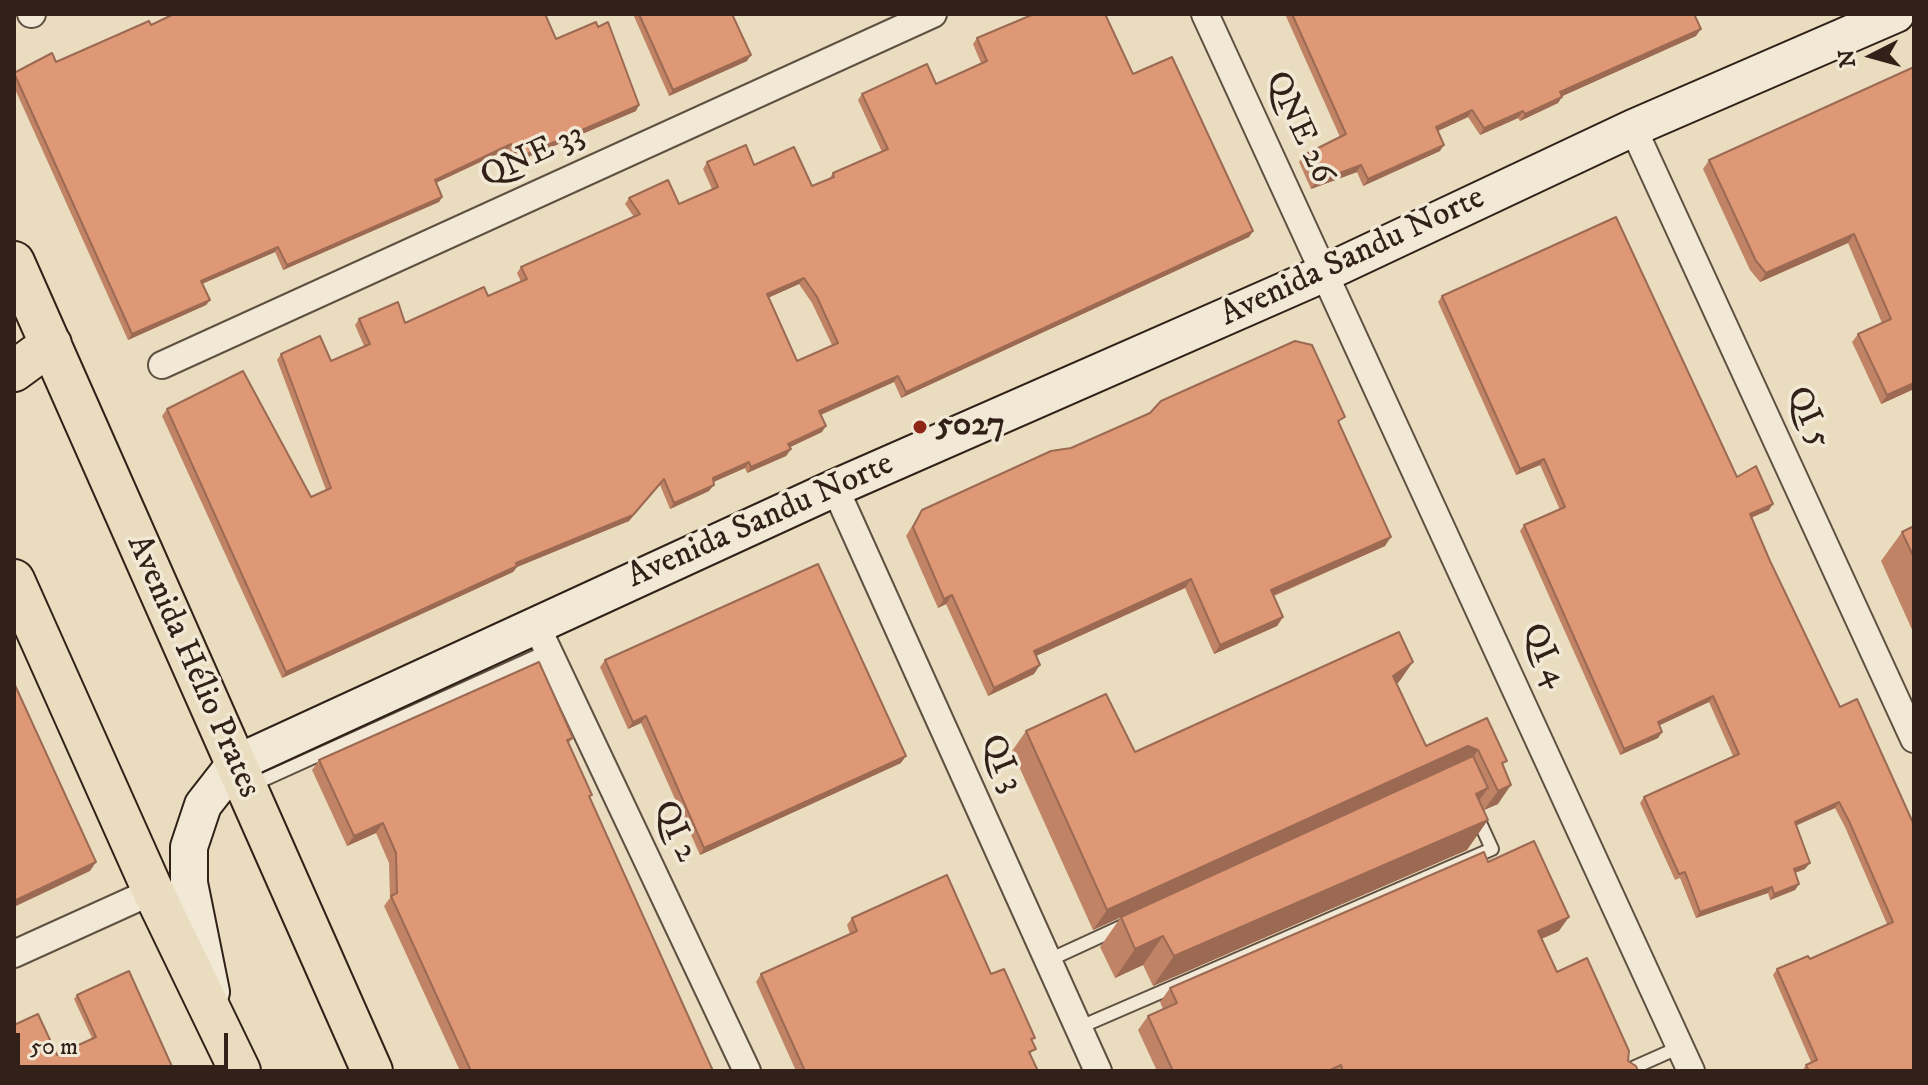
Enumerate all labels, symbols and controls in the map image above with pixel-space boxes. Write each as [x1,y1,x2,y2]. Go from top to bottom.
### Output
north arrow [1832,16,1912,96]
text: N [1833,48,1862,69]
street label: QNE 26 [1254,66,1342,190]
street label: QNE 33 [475,115,591,199]
street label: Avenida Sandu Norte [1214,179,1492,337]
street label: QI 5 [1775,381,1839,455]
place label: 5027 [936,407,1005,447]
marker: 5027 [911,418,929,436]
street label: Avenida Sandu Norte [622,445,900,599]
street label: Avenida Hélio Prates [116,529,268,805]
street label: QI 4 [1511,618,1575,694]
street label: QI 3 [969,729,1031,799]
street label: QI 2 [642,795,706,869]
scale bar [20,1017,232,1067]
text: 50 m [30,1032,78,1062]

